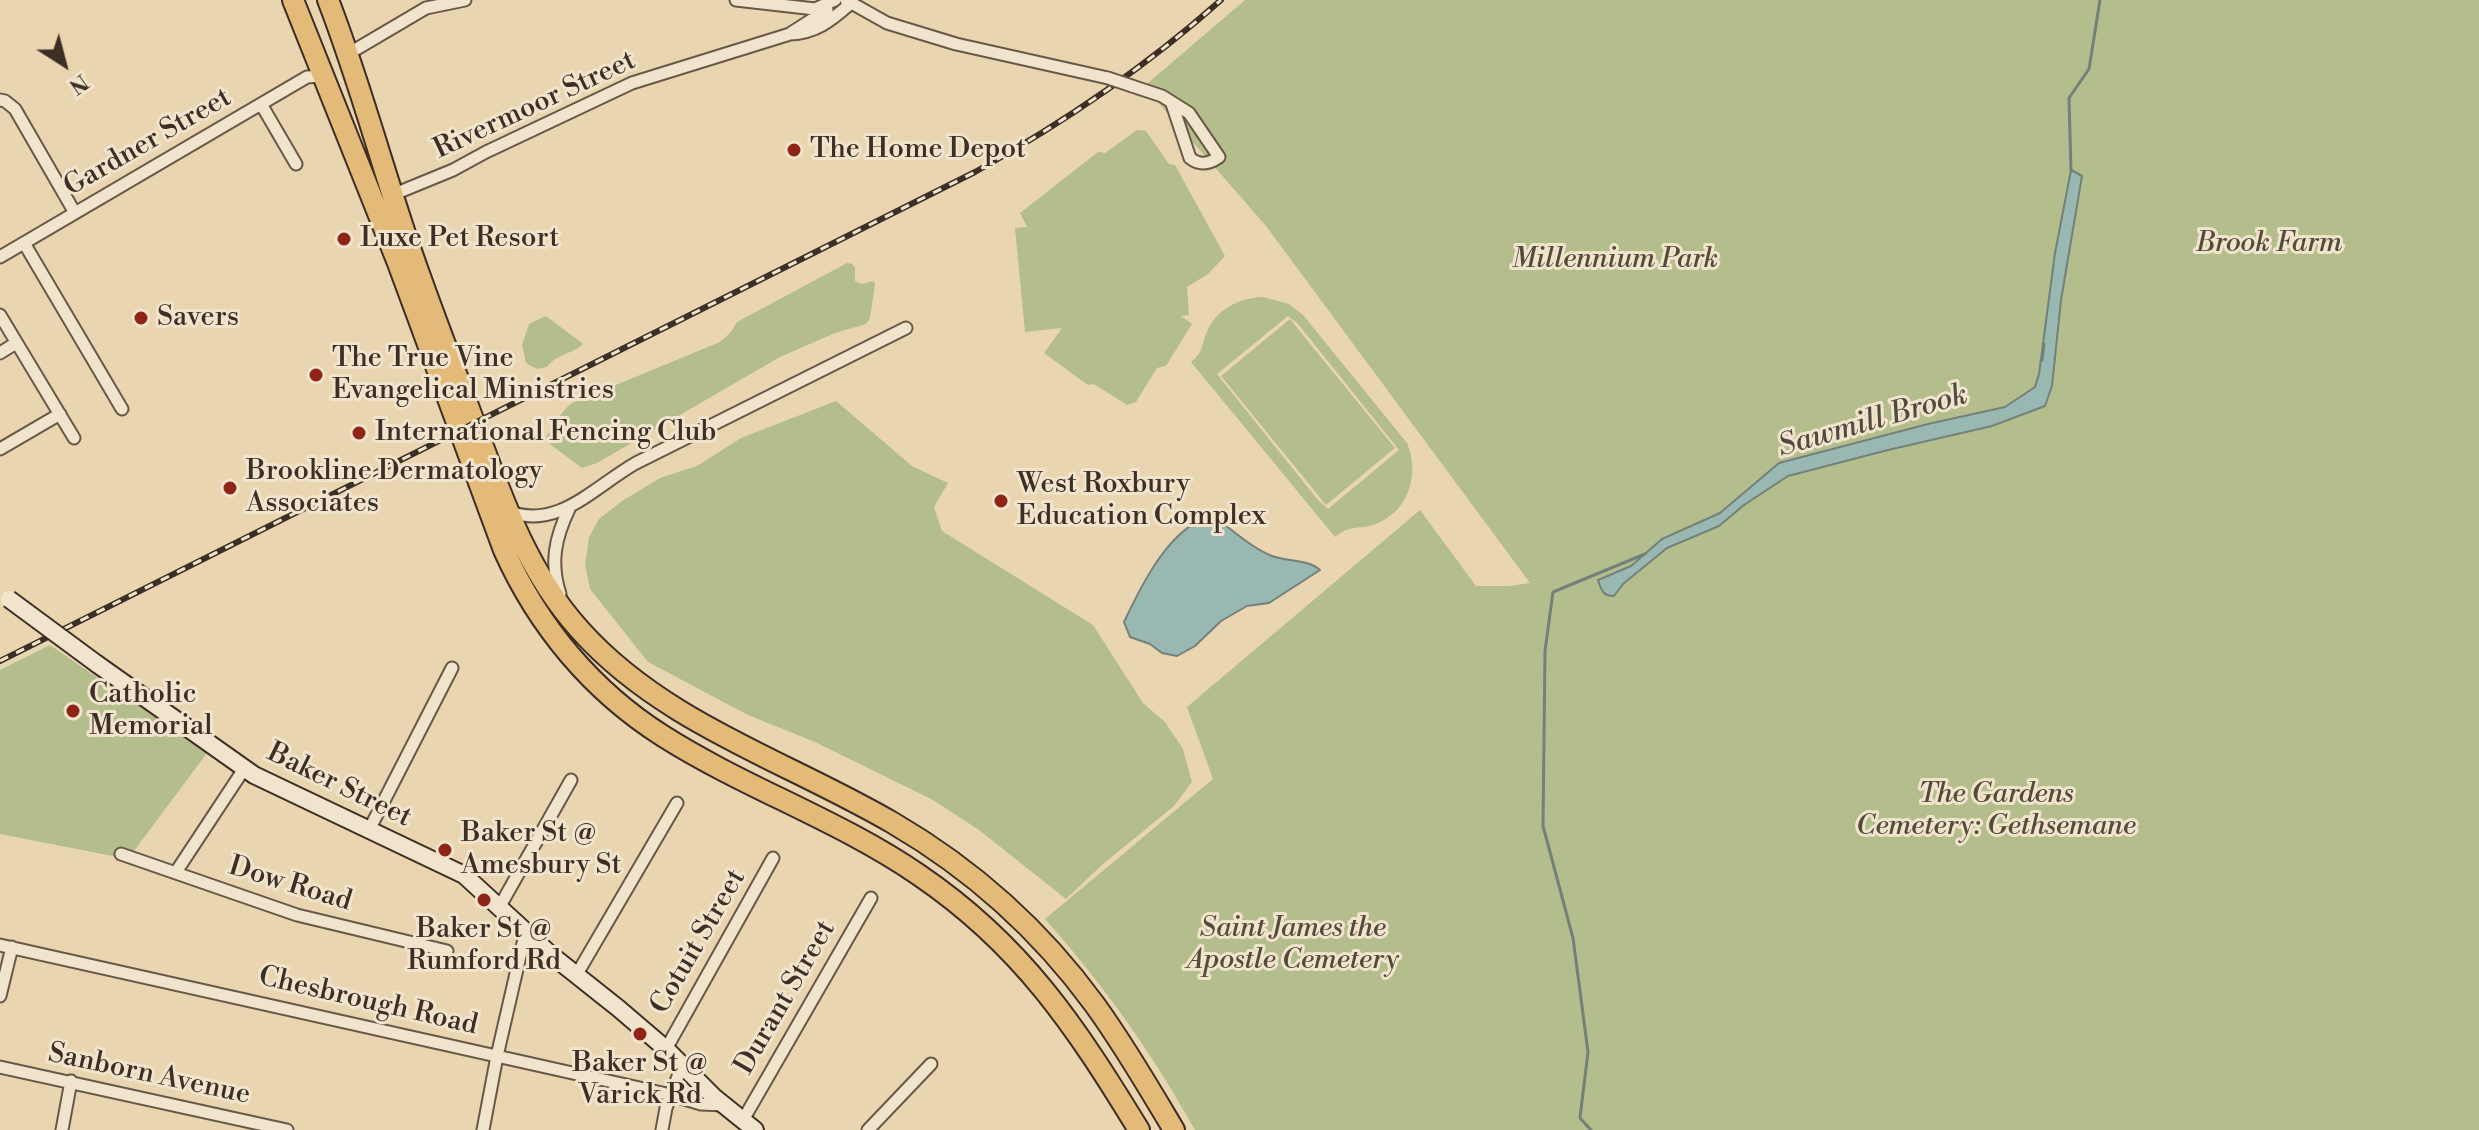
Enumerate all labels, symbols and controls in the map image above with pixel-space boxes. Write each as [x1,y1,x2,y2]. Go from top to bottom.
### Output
north arrow [24,24,104,104]
street label: Rivermoor Street [429,45,641,167]
text: N [63,68,93,100]
street label: Gardner Street [58,82,238,204]
place label: The Home Depot [810,133,1026,167]
marker: The Home Depot [785,141,803,159]
place label: Luxe Pet Resort [360,222,559,256]
park label: Brook Farm [2196,227,2342,261]
marker: Luxe Pet Resort [335,230,353,248]
park label: Millennium Park [1512,243,1718,277]
place label: Savers [157,301,239,335]
marker: Savers [132,309,150,327]
place label: The True Vine Evangelical Ministries [332,342,614,408]
marker: The True Vine Evangelical Ministries [307,366,325,384]
water label: Sawmill Brook [1774,378,1972,466]
place label: International Fencing Club [375,416,716,450]
marker: International Fencing Club [350,424,368,442]
place label: Brookline Dermatology Associates [246,455,542,521]
place label: West Roxbury Education Complex [1017,468,1266,534]
marker: Brookline Dermatology Associates [221,479,239,497]
marker: West Roxbury Education Complex [992,492,1010,510]
place label: Catholic Memorial [89,678,213,744]
marker: Catholic Memorial [64,702,82,720]
street label: Baker Street [261,737,417,835]
park label: The Gardens Cemetery: Gethsemane [1856,778,2136,844]
place label: Baker St @ Amesbury St [461,817,622,883]
marker: Baker St @ Amesbury St [436,841,454,859]
street label: Dow Road [224,850,356,920]
street label: Cotuit Street [644,864,754,1020]
marker: Baker St @ Rumford Rd [475,891,493,909]
park label: Saint James the Apostle Cemetery [1187,912,1399,978]
place label: Baker St @ Rumford Rd [407,913,561,979]
street label: Durant Street [728,915,844,1081]
street label: Chesbrough Road [255,960,481,1044]
marker: Baker St @ Varick Rd [631,1025,649,1043]
street label: Sanborn Avenue [45,1037,253,1113]
place label: Baker St @ Varick Rd [572,1047,708,1113]

